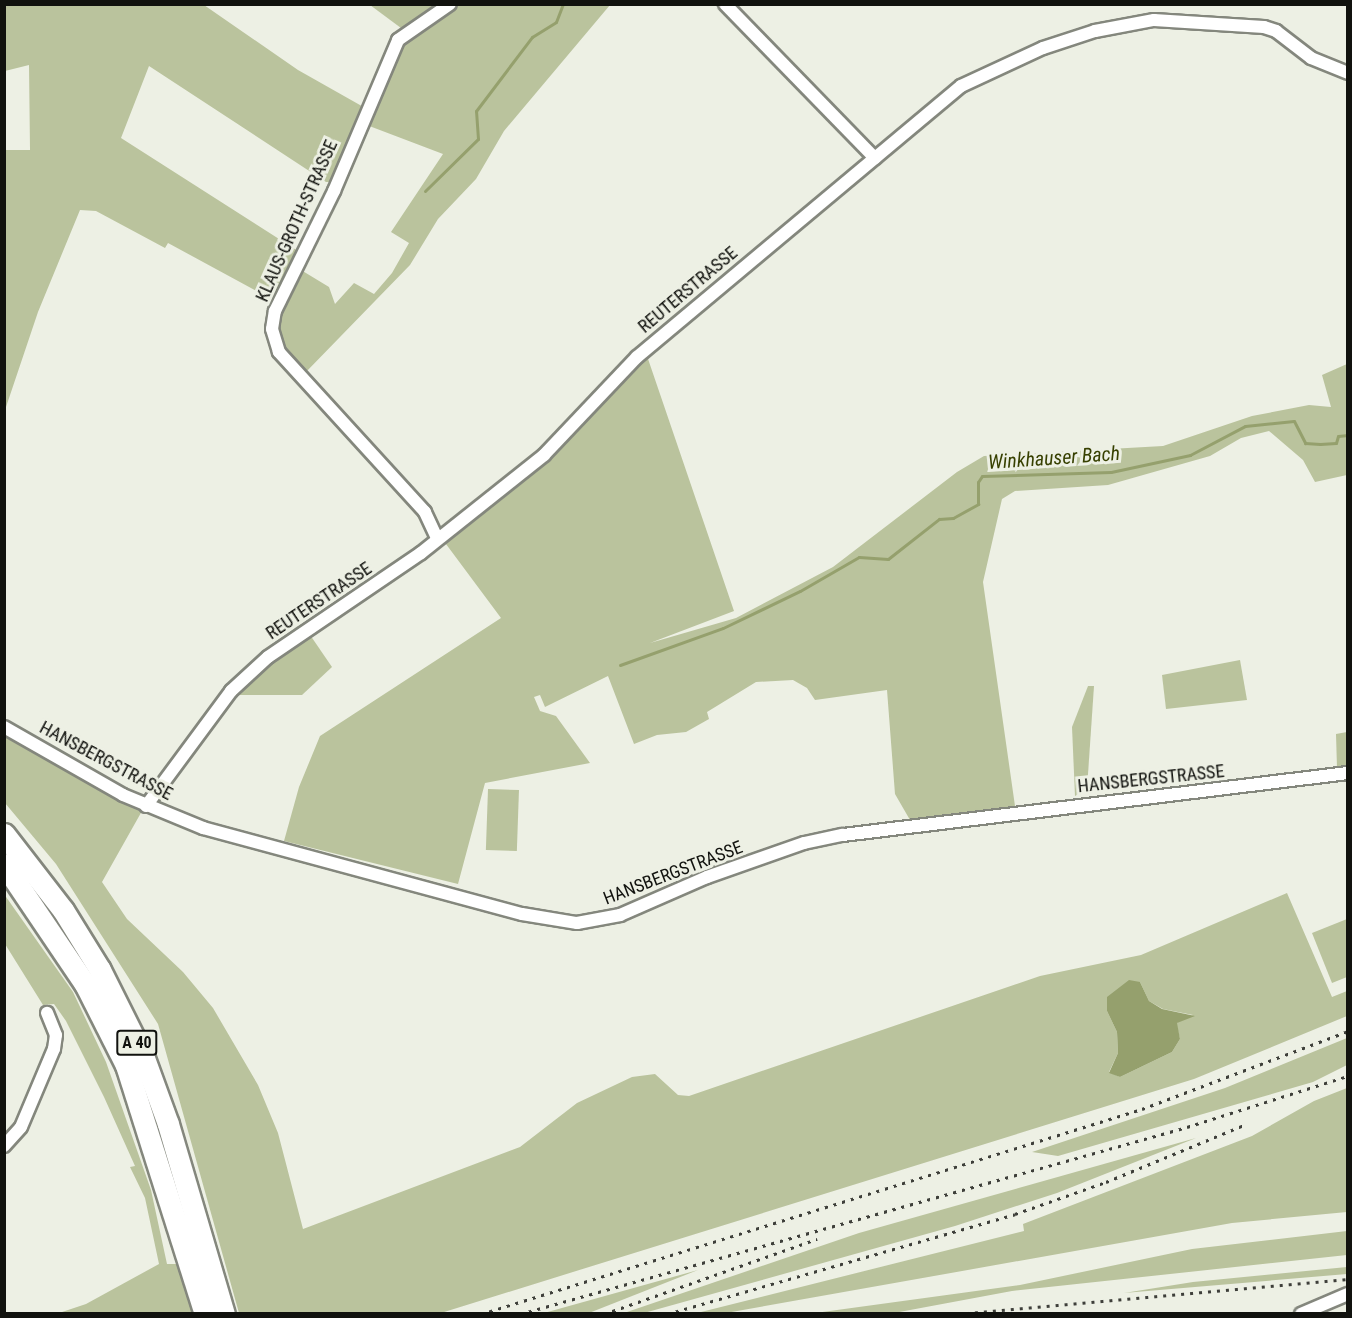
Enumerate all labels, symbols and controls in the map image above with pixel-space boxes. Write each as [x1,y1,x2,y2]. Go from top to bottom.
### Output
street label: KLAUS-GROTH-STRASSE [252,137,342,305]
street label: REUTERSTRASSE [634,242,742,338]
water label: Winkhauser Bach [987,441,1121,475]
street label: REUTERSTRASSE [262,558,376,644]
street label: HANSBERGSTRASSE [36,717,176,805]
street label: HANSBERGSTRASSE [1077,761,1225,797]
street label: HANSBERGSTRASSE [600,837,746,909]
road number: A 40 [116,1030,158,1056]

